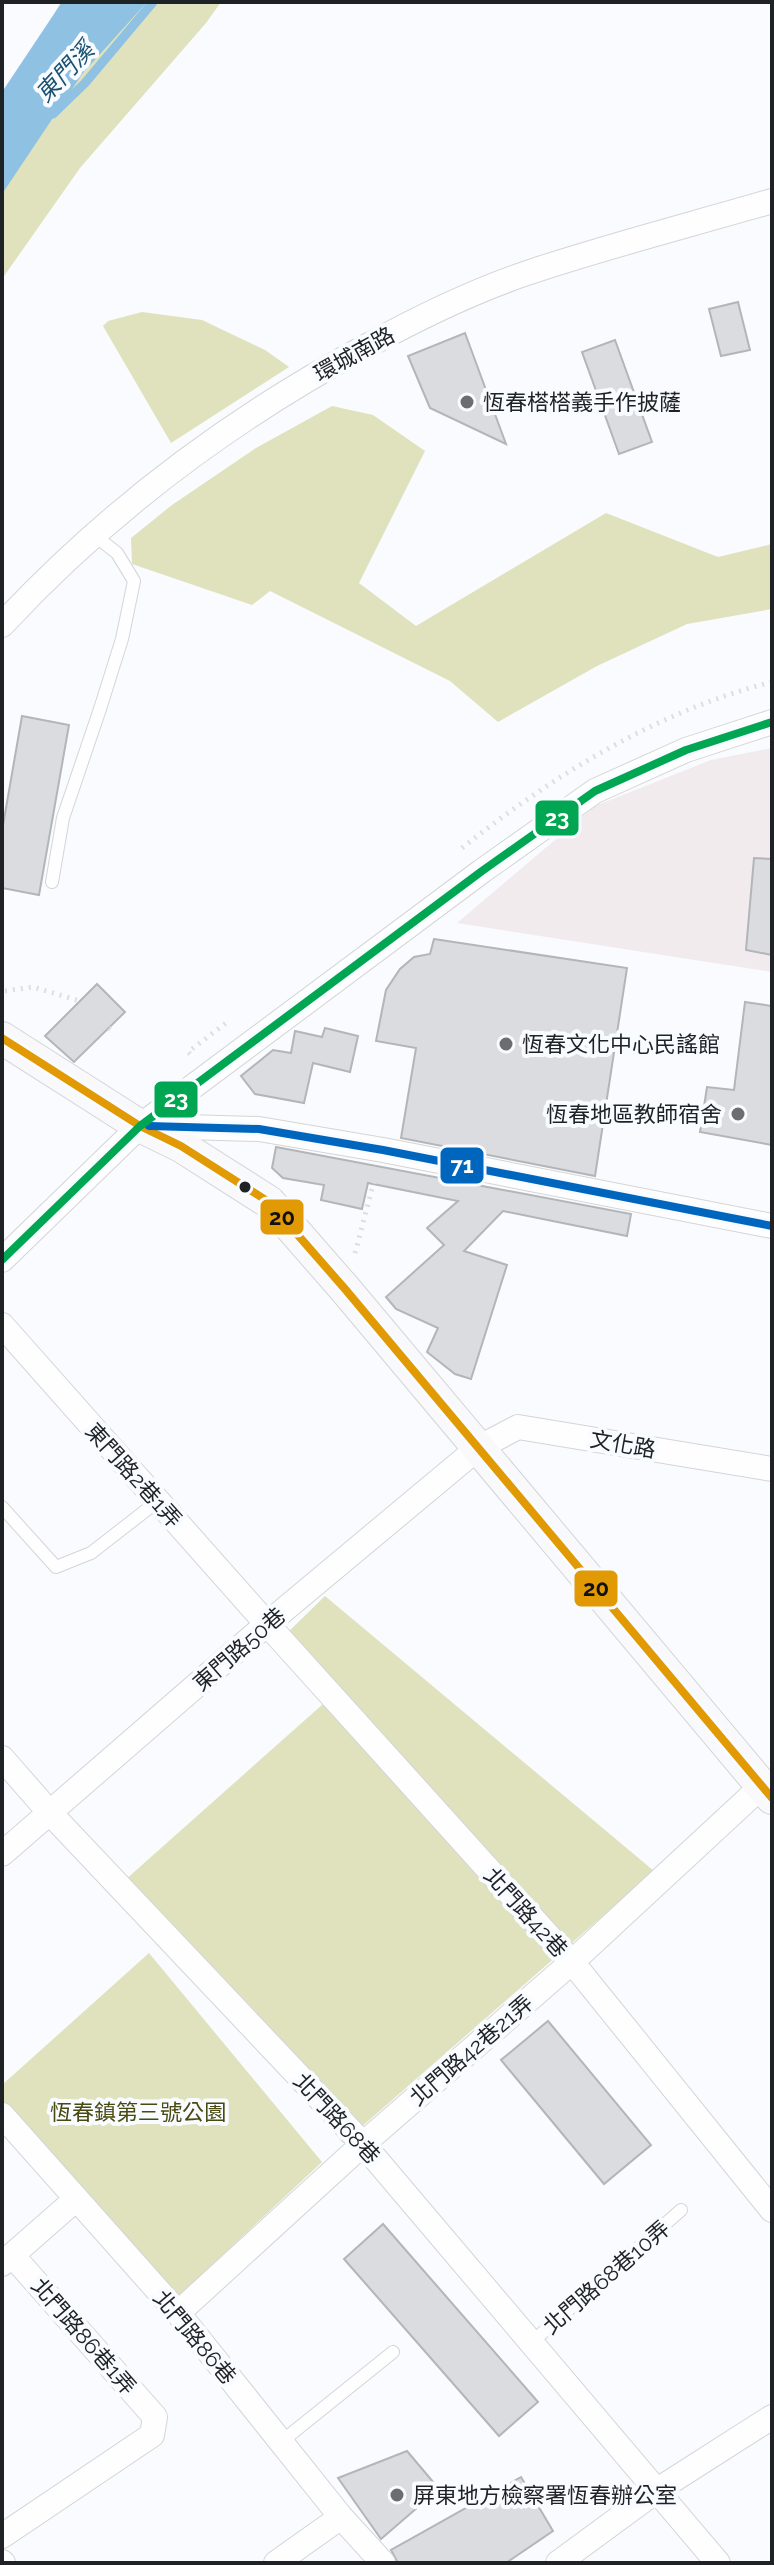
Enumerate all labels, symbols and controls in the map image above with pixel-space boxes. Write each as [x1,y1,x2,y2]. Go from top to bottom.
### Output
water label: 東門溪 [29,33,102,108]
street label: 環城南路 [309,321,399,387]
place label: 恆春榙榙義手作披薩 [483,389,681,415]
marker: 恆春榙榙義手作披薩 [458,393,476,411]
line badge: 23 [534,799,580,837]
text: 23 [545,805,569,831]
place label: 恆春文化中心民謠館 [522,1031,720,1057]
marker: 恆春文化中心民謠館 [497,1035,515,1053]
line badge: 23 [153,1080,199,1119]
text: 23 [164,1086,188,1112]
place label: 恆春地區教師宿舍 [546,1101,722,1127]
marker: 恆春地區教師宿舍 [729,1105,747,1123]
line badge: 71 [439,1146,485,1185]
text: 71 [450,1152,474,1178]
unlabelled marker [237,1179,253,1195]
line badge: 20 [259,1198,305,1236]
text: 20 [269,1204,295,1230]
street label: 東門路2巷1弄 [81,1418,187,1532]
street label: 文化路 [588,1425,658,1463]
line badge: 20 [573,1569,619,1608]
text: 20 [583,1575,609,1601]
street label: 東門路50巷 [188,1602,290,1696]
street label: 北門路42巷 [479,1862,573,1962]
street label: 北門路42巷21弄 [404,1990,538,2110]
street label: 北門路68巷 [289,2067,385,2169]
park label: 恆春鎮第三號公園 [50,2099,226,2125]
street label: 北門路68巷10弄 [537,2215,675,2339]
street label: 北門路86巷1弄 [26,2272,142,2400]
street label: 北門路86巷 [148,2285,242,2389]
place label: 屏東地方檢察署恆春辦公室 [413,2482,677,2508]
marker: 屏東地方檢察署恆春辦公室 [388,2486,406,2504]

